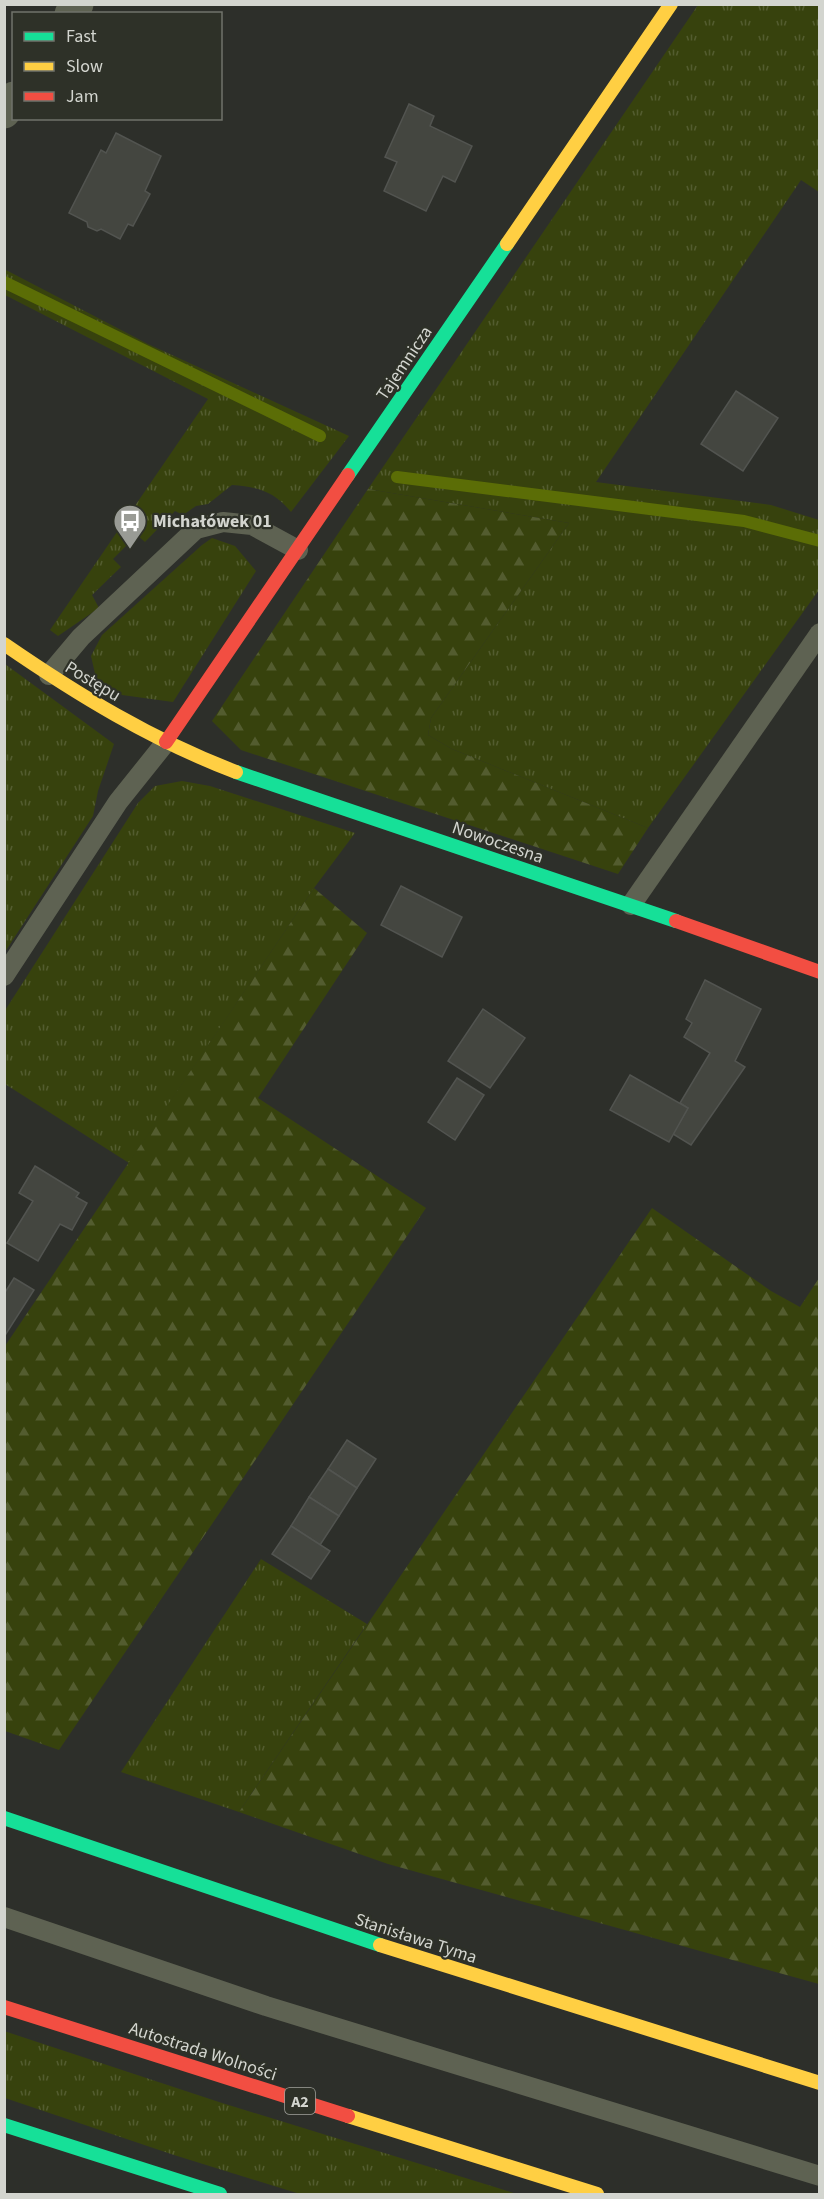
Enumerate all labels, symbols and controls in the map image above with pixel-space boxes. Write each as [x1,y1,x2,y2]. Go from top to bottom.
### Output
legend [12,12,222,120]
text: Fast [66,24,97,49]
text: Slow [66,54,103,79]
text: Jam [66,84,99,109]
street label: Tajemnicza [370,321,438,405]
bus stop icon: Michałówek 01 [112,503,148,550]
place label: Michałówek 01 [153,509,272,534]
street label: Postępu [60,655,125,708]
street label: Nowoczesna [449,815,547,870]
street label: Stanisława Tyma [352,1907,480,1970]
street label: Autostrada Wolności [126,2016,280,2087]
road number: A2 [285,2088,315,2114]

